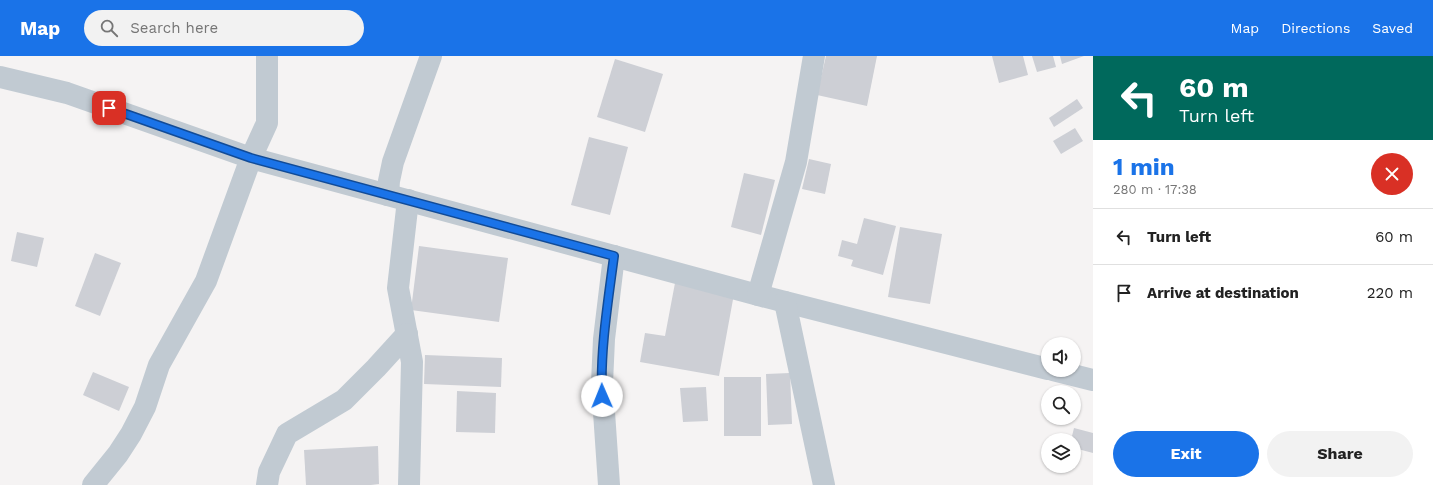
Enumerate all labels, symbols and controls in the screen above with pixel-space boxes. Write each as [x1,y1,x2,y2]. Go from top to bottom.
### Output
search box [84,10,364,46]
text: Map [20,17,60,40]
icon: search [98,17,120,39]
text: Search here [130,19,218,37]
text: Map [1231,20,1259,36]
text: Directions [1281,20,1350,36]
text: Saved [1372,20,1413,36]
text: 60 m [1179,71,1249,104]
icon: left [1113,72,1165,124]
pin [92,91,126,125]
icon: arrive [98,97,120,119]
text: Turn left [1179,105,1254,126]
text: 1 min [1113,153,1175,181]
button: close [1371,153,1413,195]
text: 280 m · 17:38 [1113,182,1197,197]
icon: left [1113,226,1135,248]
text: Turn left [1147,228,1211,246]
text: 60 m [1375,228,1413,246]
icon: arrive [1113,282,1135,304]
text: Arrive at destination [1147,284,1299,302]
text: 220 m [1367,284,1413,302]
map controls [1041,337,1081,473]
button: sound [1041,337,1081,377]
position arrow [581,375,623,417]
button: search [1041,385,1081,425]
button: Exit [1113,431,1259,477]
button: Share [1267,431,1413,477]
button: layers [1041,433,1081,473]

